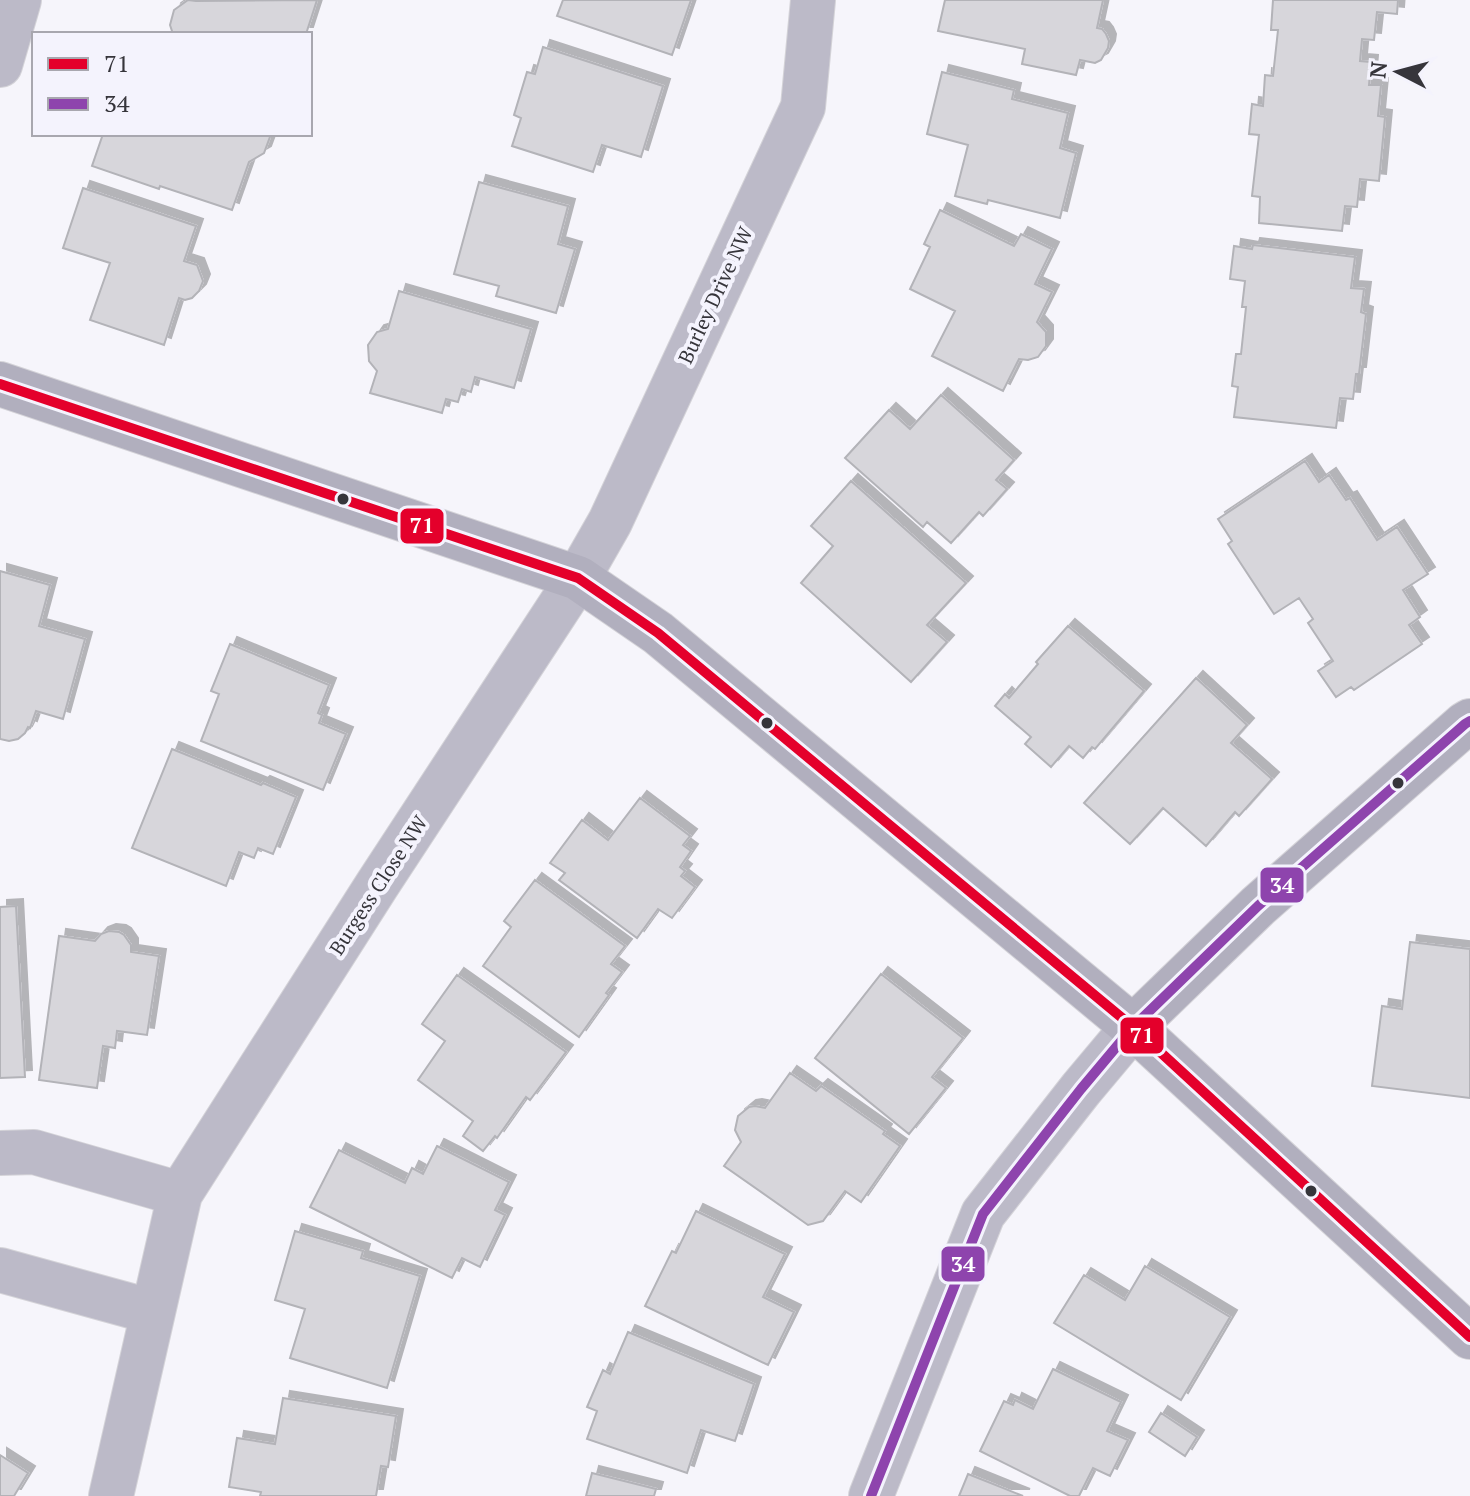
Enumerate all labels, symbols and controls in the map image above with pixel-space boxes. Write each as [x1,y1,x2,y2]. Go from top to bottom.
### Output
legend [32,32,312,136]
north arrow [1358,32,1438,112]
text: 71 [104,47,130,79]
text: N [1362,60,1393,80]
text: 34 [104,87,130,119]
street label: Burley Drive NW [671,222,759,368]
unlabelled marker [335,491,351,507]
line badge: 71 [399,507,445,545]
text: 71 [410,510,434,539]
unlabelled marker [759,715,775,731]
unlabelled marker [1390,775,1406,791]
street label: Burgess Close NW [323,810,433,960]
line badge: 34 [1259,866,1305,904]
text: 34 [1270,870,1295,899]
line badge: 71 [1119,1016,1165,1055]
text: 71 [1130,1020,1154,1049]
unlabelled marker [1303,1183,1319,1199]
line badge: 34 [940,1245,986,1283]
text: 34 [951,1249,976,1278]

